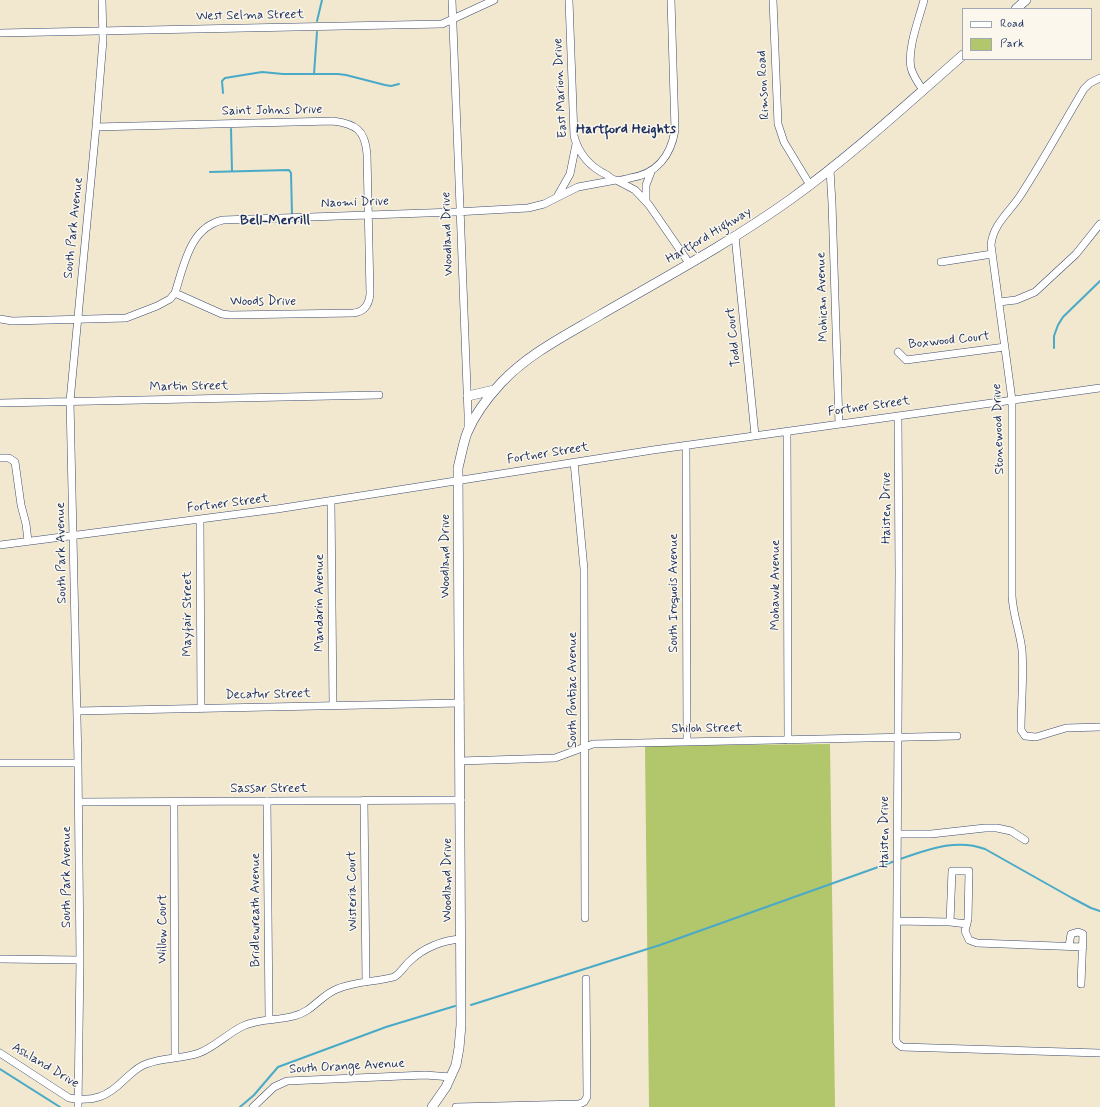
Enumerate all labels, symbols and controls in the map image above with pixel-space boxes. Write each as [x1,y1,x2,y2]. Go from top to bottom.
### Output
street label: West Selma Street [196,7,304,25]
legend [962,8,1092,60]
text: Road [1000,16,1024,32]
text: Park [1000,36,1024,52]
street label: East Marion Drive [551,38,571,138]
street label: Rimson Road [754,50,774,120]
street label: Saint Johns Drive [222,102,322,120]
district label: Hartford Heights [576,122,676,138]
street label: South Park Avenue [61,177,87,279]
street label: Woodland Drive [439,192,457,276]
street label: Naomi Drive [321,194,389,212]
street label: Hartford Highway [663,204,755,268]
district label: Bell-Merrill [240,213,310,229]
street label: Mohican Avenue [814,252,832,342]
street label: Woods Drive [230,294,296,310]
street label: Todd Court [723,306,745,368]
street label: Boxwood Court [908,329,990,353]
street label: Martin Street [149,379,229,395]
street label: Stonewood Drive [990,383,1008,475]
street label: Fortner Street [827,394,911,420]
street label: Fortner Street [506,440,590,468]
street label: Haisten Drive [879,472,895,544]
street label: Fortner Street [186,491,270,517]
street label: South Park Avenue [53,502,71,604]
street label: Woodland Drive [438,514,454,598]
street label: South Iroquois Avenue [666,533,682,653]
street label: Mohawk Avenue [768,540,784,630]
street label: Mandarin Avenue [312,554,328,652]
street label: Mayfair Street [180,571,196,657]
street label: South Pontiac Avenue [565,632,581,748]
street label: Decatur Street [225,686,311,704]
street label: Shiloh Street [671,721,743,737]
street label: Sassar Street [230,781,308,797]
street label: Haisten Drive [877,796,893,868]
street label: South Park Avenue [59,826,75,928]
street label: Woodland Drive [440,838,456,922]
street label: Wisteria Court [344,851,362,931]
street label: Bridlewreath Avenue [248,853,264,967]
street label: Willow Court [155,894,171,964]
street label: Ashland Drive [9,1040,81,1092]
street label: South Orange Avenue [289,1056,405,1078]

